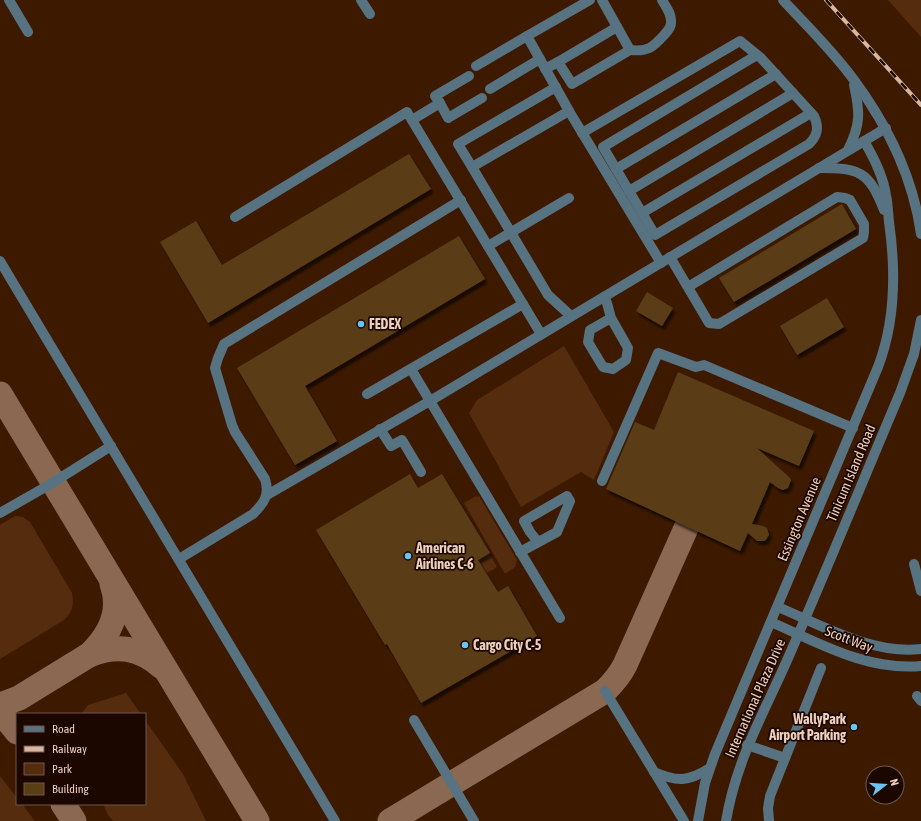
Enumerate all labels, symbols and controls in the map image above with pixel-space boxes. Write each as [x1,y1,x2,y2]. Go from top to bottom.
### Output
place label: FEDEX [369,316,401,332]
marker: FEDEX [356,319,366,329]
street label: Tinicum Island Road [823,422,879,524]
street label: Essington Avenue [774,475,824,563]
place label: American Airlines C-6 [415,540,474,572]
marker: American Airlines C-6 [403,551,413,561]
street label: Scott Way [823,623,875,655]
street label: International Plaza Drive [722,636,788,760]
place label: Cargo City C-5 [473,637,542,653]
marker: Cargo City C-5 [460,640,470,650]
place label: WallyPark Airport Parking [768,711,847,743]
legend [16,713,146,805]
text: Road [52,722,75,736]
marker: WallyPark Airport Parking [849,722,859,732]
text: Railway [52,742,87,756]
text: Park [52,762,73,776]
north arrow [865,765,905,805]
text: N [888,777,901,787]
text: Building [52,782,90,796]

